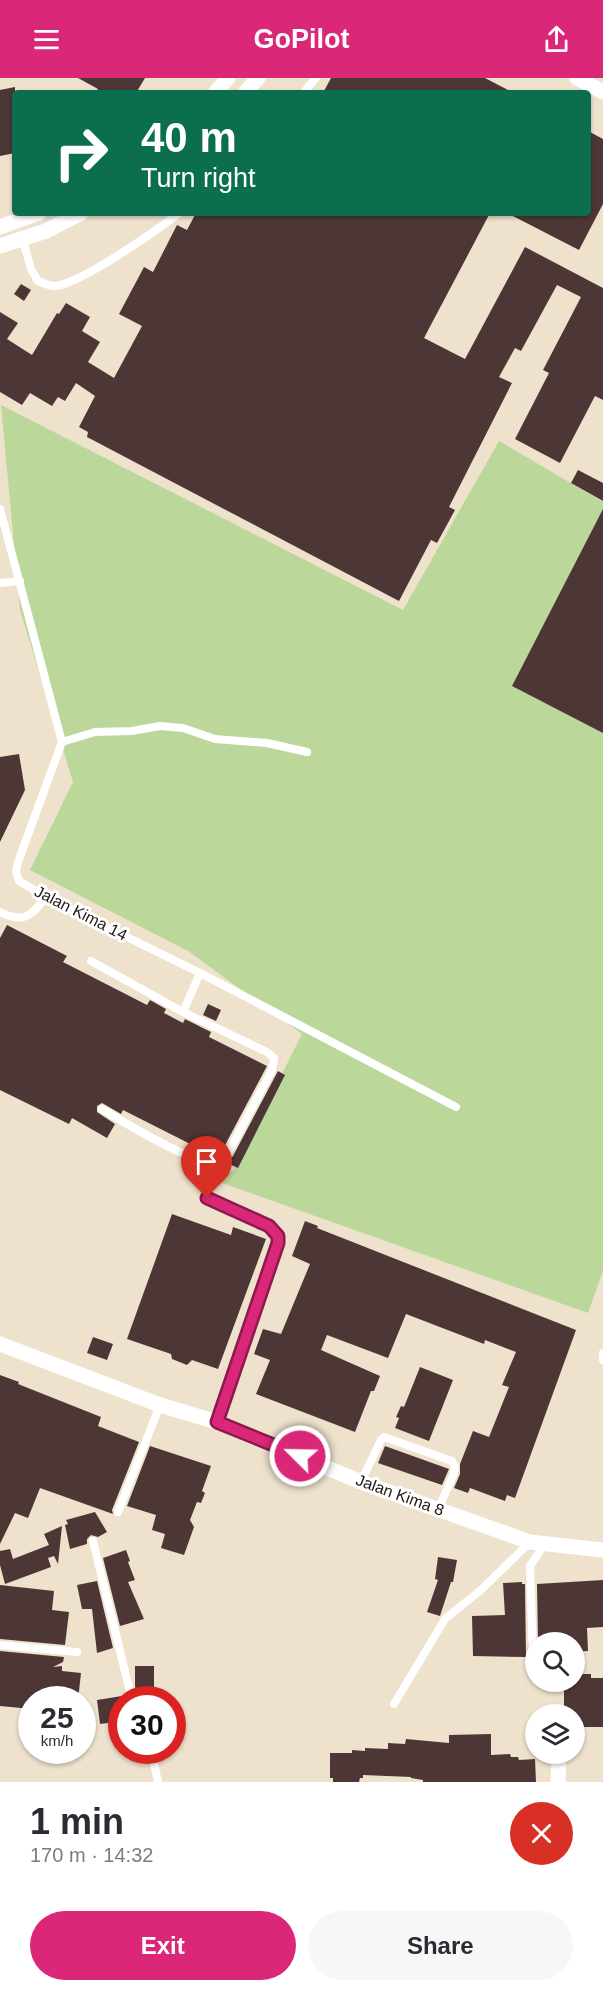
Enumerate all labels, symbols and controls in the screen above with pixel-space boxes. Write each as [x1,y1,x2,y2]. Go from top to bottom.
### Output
icon: menu [30,23,63,56]
icon: share [540,23,573,56]
text: GoPilot [254,24,350,54]
icon: right [42,114,120,192]
text: 40 m [141,114,237,161]
text: Turn right [141,163,256,193]
street label: Jalan Kima 14 [32,882,130,944]
pin [181,1136,232,1198]
icon: arrive [190,1145,223,1178]
position arrow [268,1424,332,1488]
street label: Jalan Kima 8 [354,1471,446,1519]
map controls [525,1632,585,1764]
button: search [525,1632,585,1692]
speed limit sign: 30 [108,1686,186,1764]
text: 25 [40,1701,74,1734]
button: layers [525,1704,585,1764]
text: km/h [41,1732,73,1749]
text: 1 min [30,1801,124,1842]
button: close [510,1802,573,1865]
text: 170 m · 14:32 [30,1844,153,1866]
button: Exit [30,1911,296,1980]
button: Share [308,1911,573,1980]

